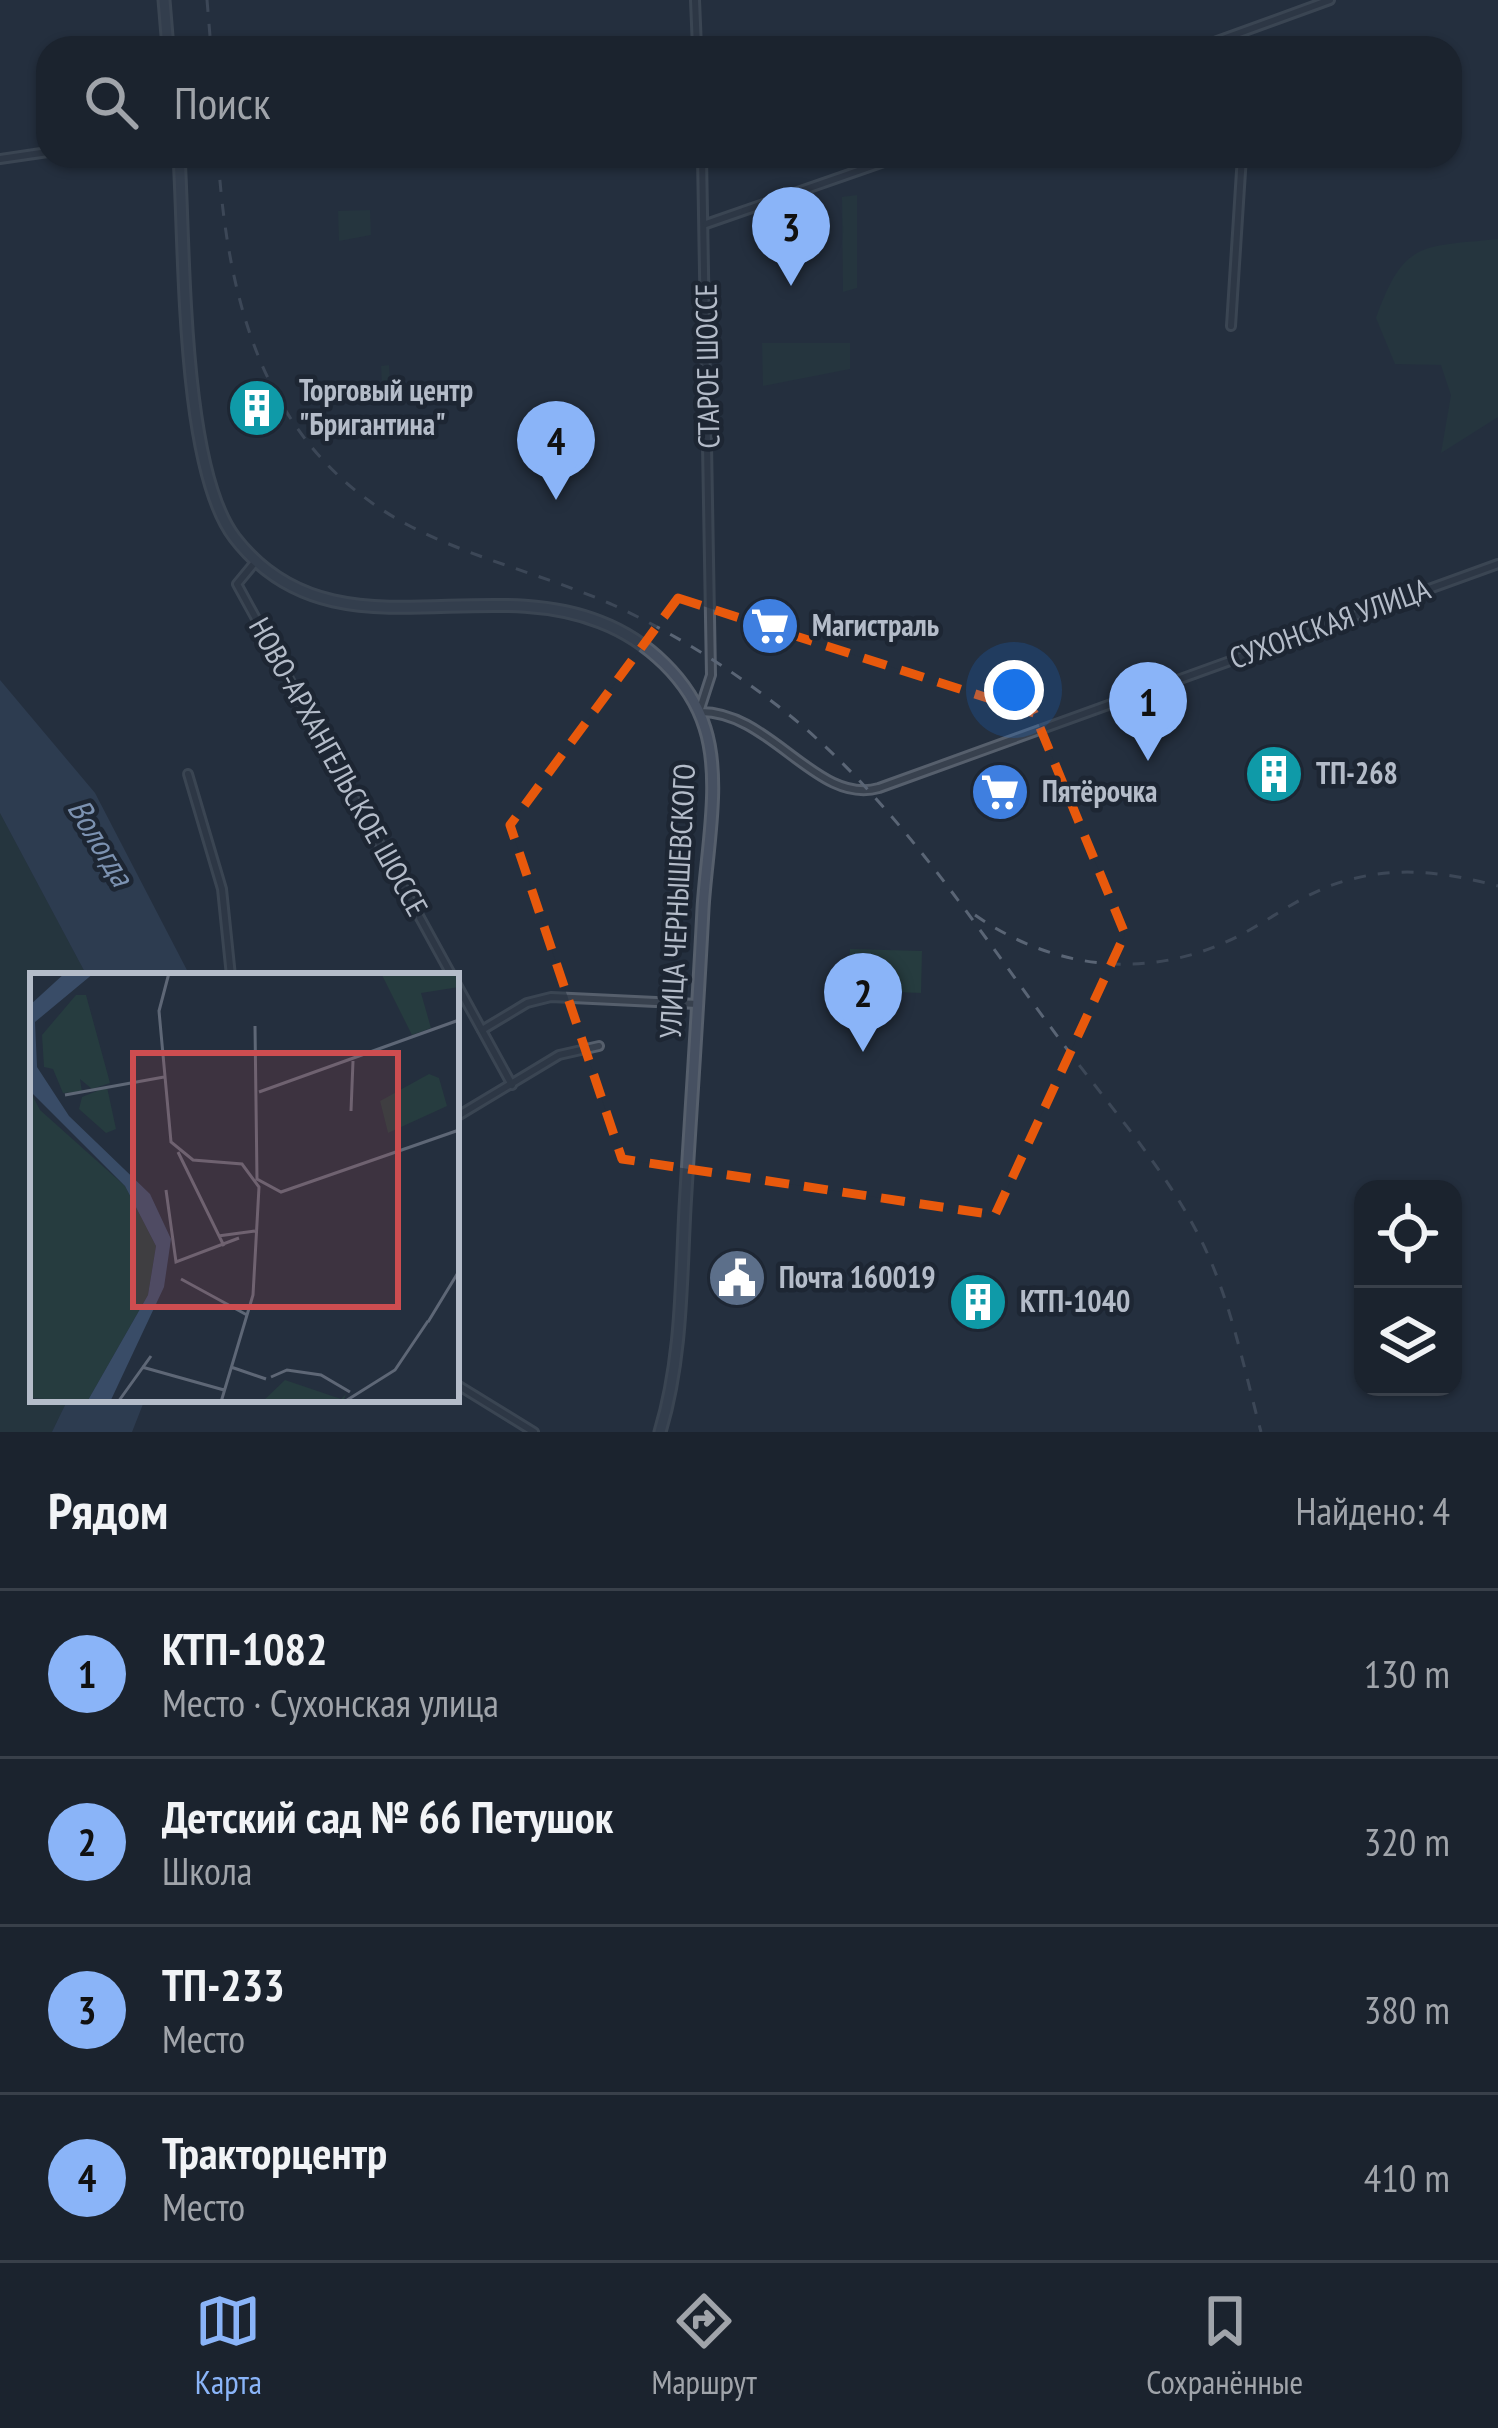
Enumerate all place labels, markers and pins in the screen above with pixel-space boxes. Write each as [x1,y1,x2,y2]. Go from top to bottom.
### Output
pin: 3 [752,187,830,286]
place label: Торговый центр "Бригантина" [299,370,473,443]
building icon: Торговый центр "Бригантина" [226,377,288,439]
pin: 4 [517,401,595,500]
supermarket icon: Магистраль [739,595,801,657]
place label: Магистраль [812,605,939,644]
pin: 1 [1109,662,1187,761]
building icon: ТП-268 [1243,743,1305,805]
place label: ТП-268 [1316,753,1398,792]
supermarket icon: Пятёрочка [969,761,1031,823]
place label: Пятёрочка [1042,771,1157,810]
pin: 2 [824,953,902,1052]
public building icon: Почта 160019 [706,1247,768,1309]
place label: Почта 160019 [779,1257,936,1296]
building icon: КТП-1040 [947,1271,1009,1333]
place label: КТП-1040 [1020,1281,1130,1320]

